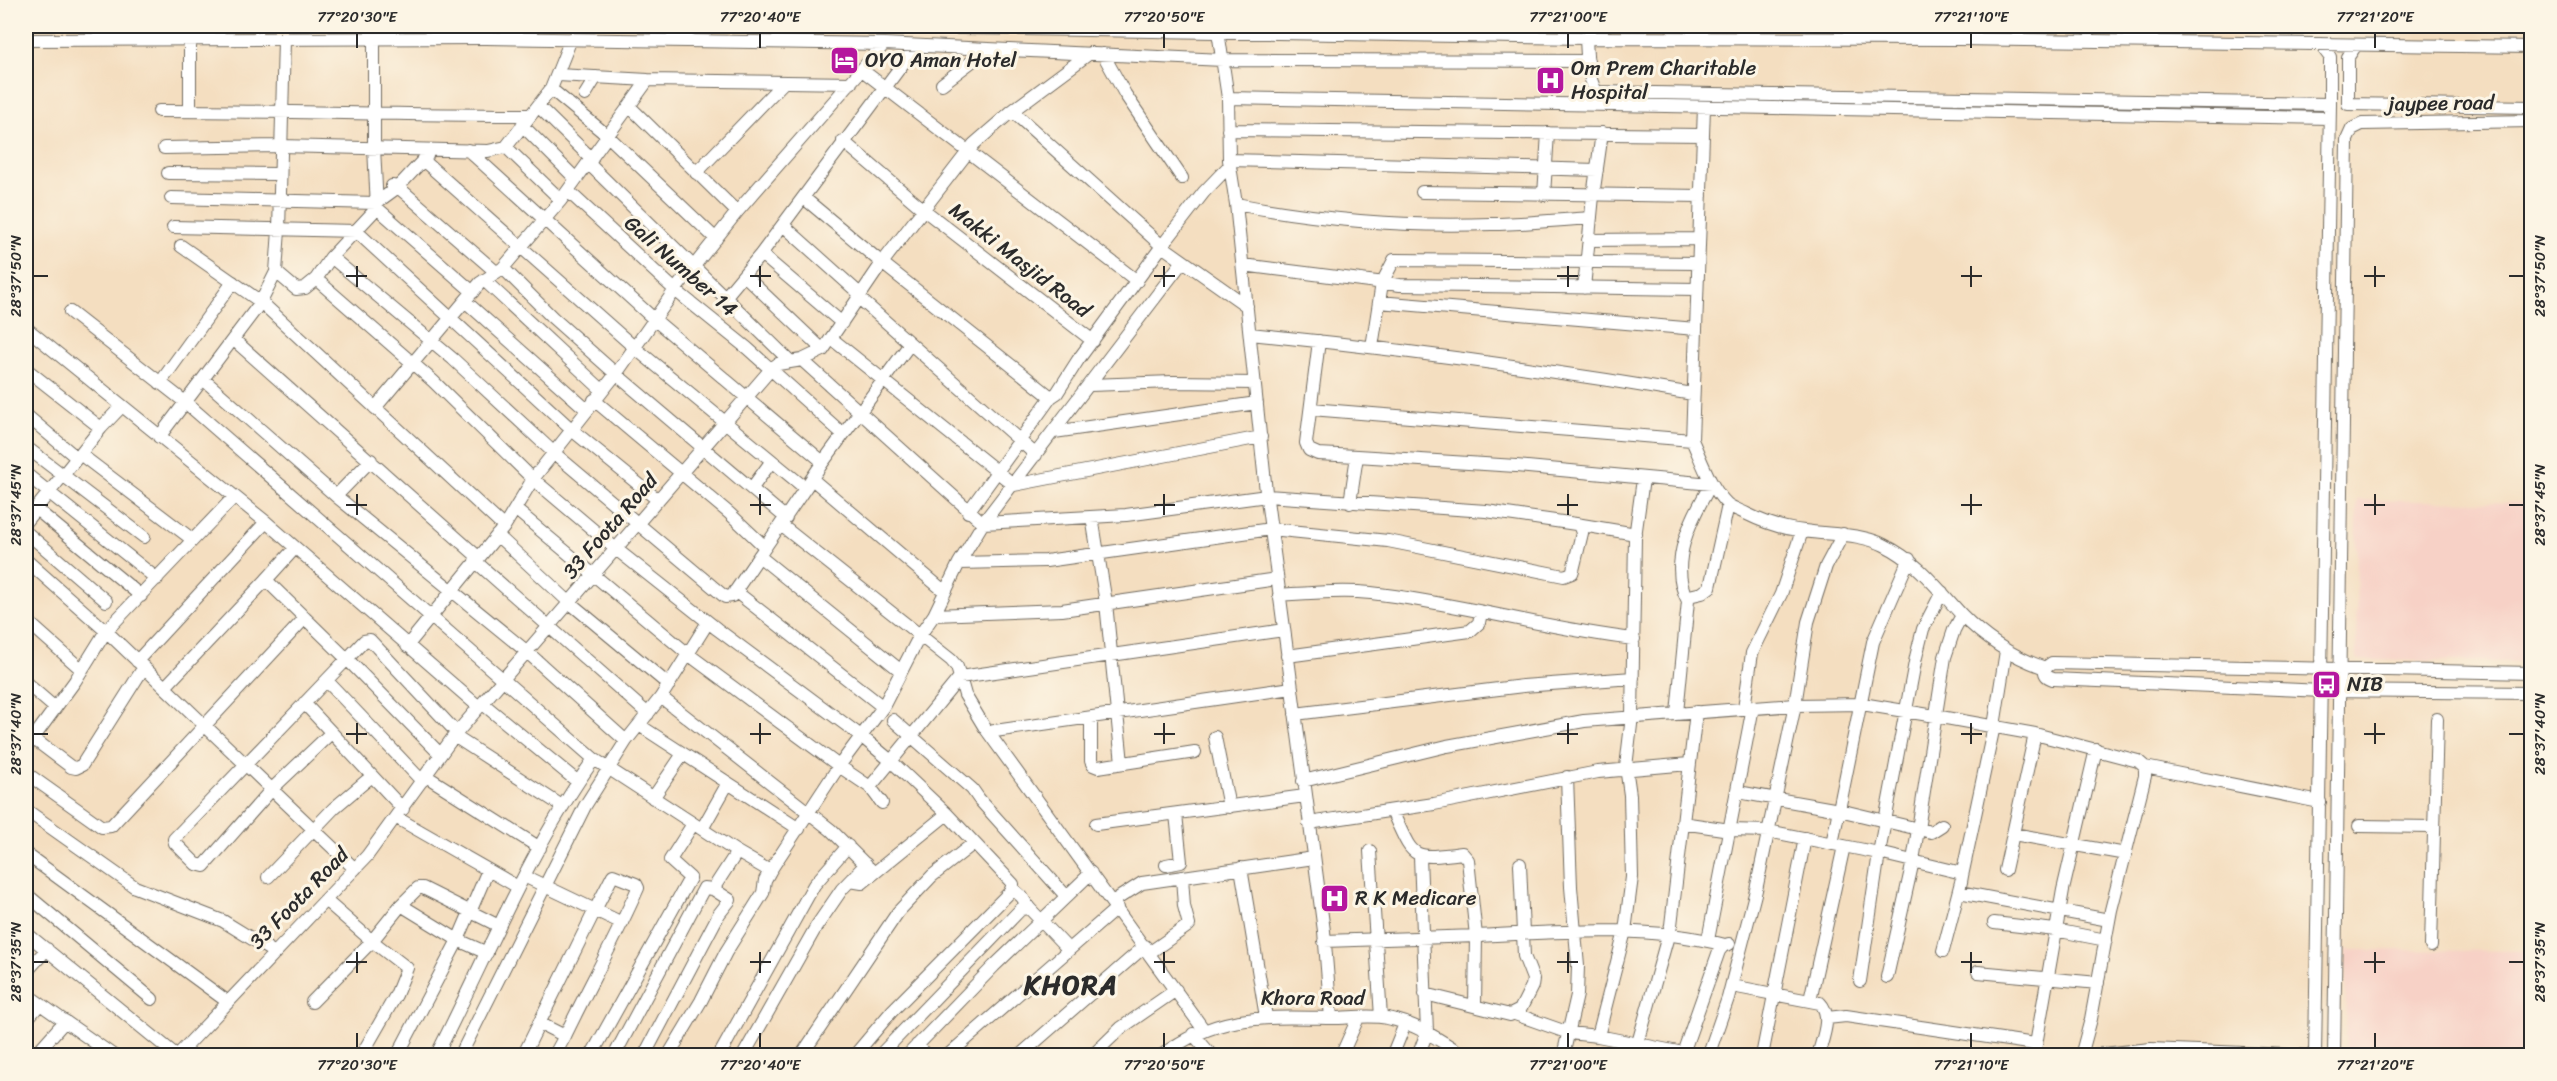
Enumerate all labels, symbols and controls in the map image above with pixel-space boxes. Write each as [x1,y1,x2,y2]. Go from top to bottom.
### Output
text: 77°20'30"E [317,4,398,30]
text: 77°20'40"E [720,4,802,30]
text: 77°20'50"E [1124,4,1206,30]
text: 77°21'00"E [1529,4,1609,30]
text: 77°21'10"E [1934,4,2010,30]
text: 77°21'20"E [2337,4,2415,30]
place label: OYO Aman Hotel [865,41,1018,79]
hotel icon: OYO Aman Hotel [828,44,860,76]
place label: Om Prem Charitable Hospital [1571,49,1757,111]
hospital icon: Om Prem Charitable Hospital [1534,64,1566,96]
street label: jaypee road [2383,83,2497,123]
street label: Makki Masjid Road [940,192,1101,329]
street label: Gali Number 14 [615,205,747,327]
text: 28°37'50"N [3,235,29,317]
text: 28°37'50"N [2527,235,2553,317]
street label: 33 Foota Road [553,462,669,588]
text: 28°37'45"N [3,464,29,546]
text: 28°37'45"N [2527,464,2553,546]
place label: NIB [2347,665,2383,703]
bus stop icon: NIB [2310,668,2342,700]
text: 28°37'40"N [3,692,29,775]
text: 28°37'40"N [2527,692,2553,775]
street label: 33 Foota Road [240,836,360,959]
place label: R K Medicare [1355,879,1477,917]
hospital icon: R K Medicare [1318,882,1350,914]
text: 28°37'35"N [3,921,29,1002]
text: 28°37'35"N [2527,921,2553,1002]
district label: KHORA [1023,961,1118,1009]
street label: Khora Road [1261,979,1367,1017]
text: 77°20'30"E [317,1052,398,1078]
text: 77°20'40"E [720,1052,802,1078]
text: 77°20'50"E [1124,1052,1206,1078]
text: 77°21'00"E [1529,1052,1609,1078]
text: 77°21'10"E [1934,1052,2010,1078]
text: 77°21'20"E [2337,1052,2415,1078]

